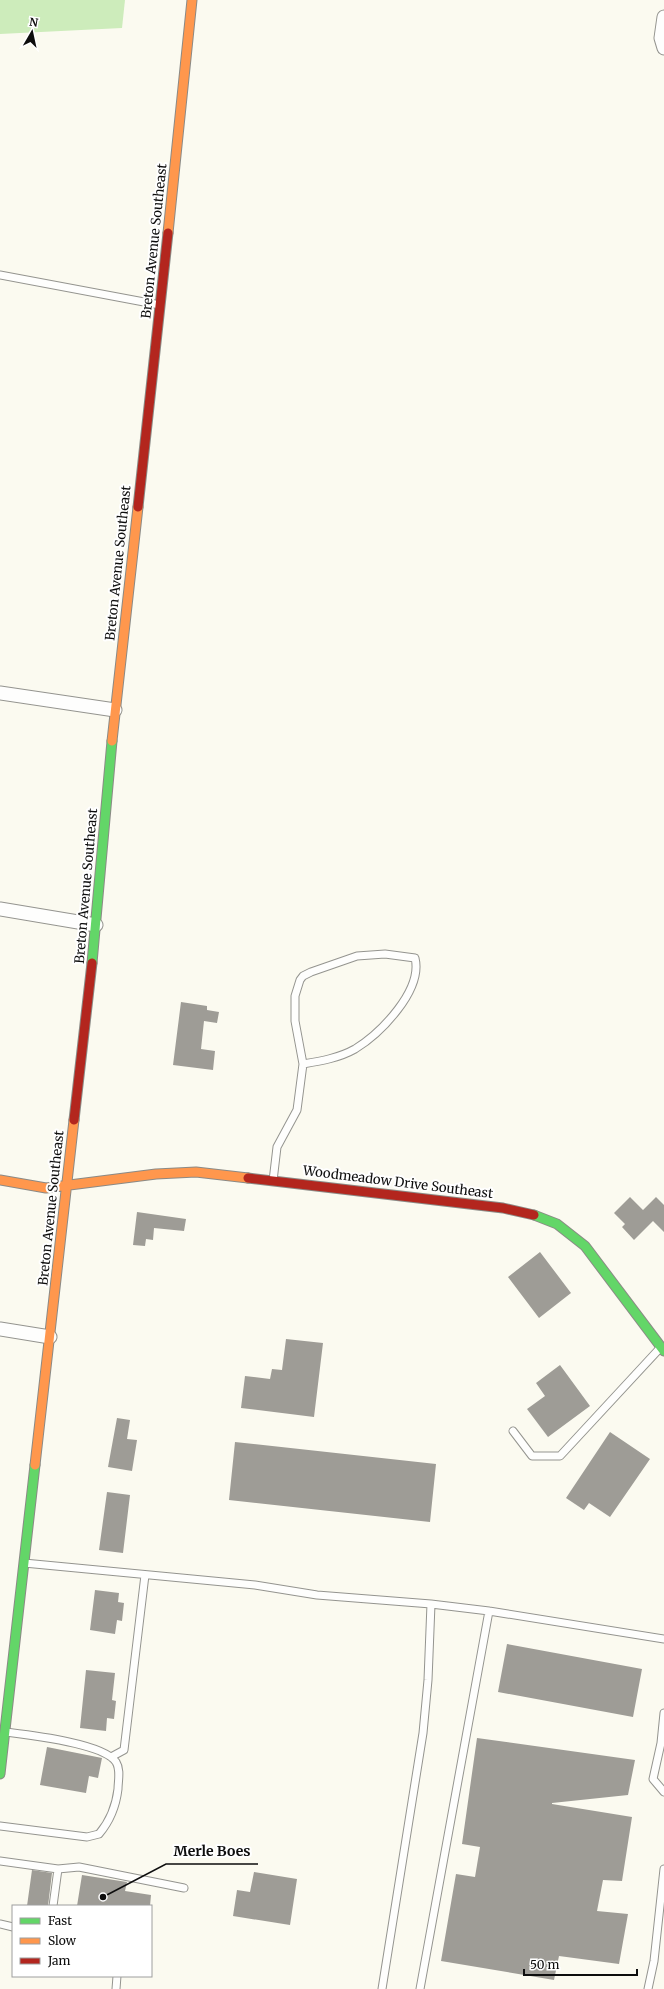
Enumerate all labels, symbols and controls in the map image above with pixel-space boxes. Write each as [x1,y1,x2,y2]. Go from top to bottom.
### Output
north arrow [12,12,52,52]
text: N [28,15,39,30]
street label: Breton Avenue Southeast [137,163,171,319]
street label: Breton Avenue Southeast [101,485,135,641]
street label: Breton Avenue Southeast [71,808,101,964]
street label: Breton Avenue Southeast [34,1130,68,1286]
street label: Woodmeadow Drive Southeast [301,1162,494,1202]
callout: Merle Boes [166,1838,258,1864]
text: Merle Boes [174,1842,250,1860]
legend [12,1905,152,1977]
text: Fast [48,1913,72,1928]
text: Slow [48,1933,77,1948]
scale bar [524,1951,637,1977]
text: Jam [47,1953,71,1968]
text: 50 m [530,1957,559,1972]

